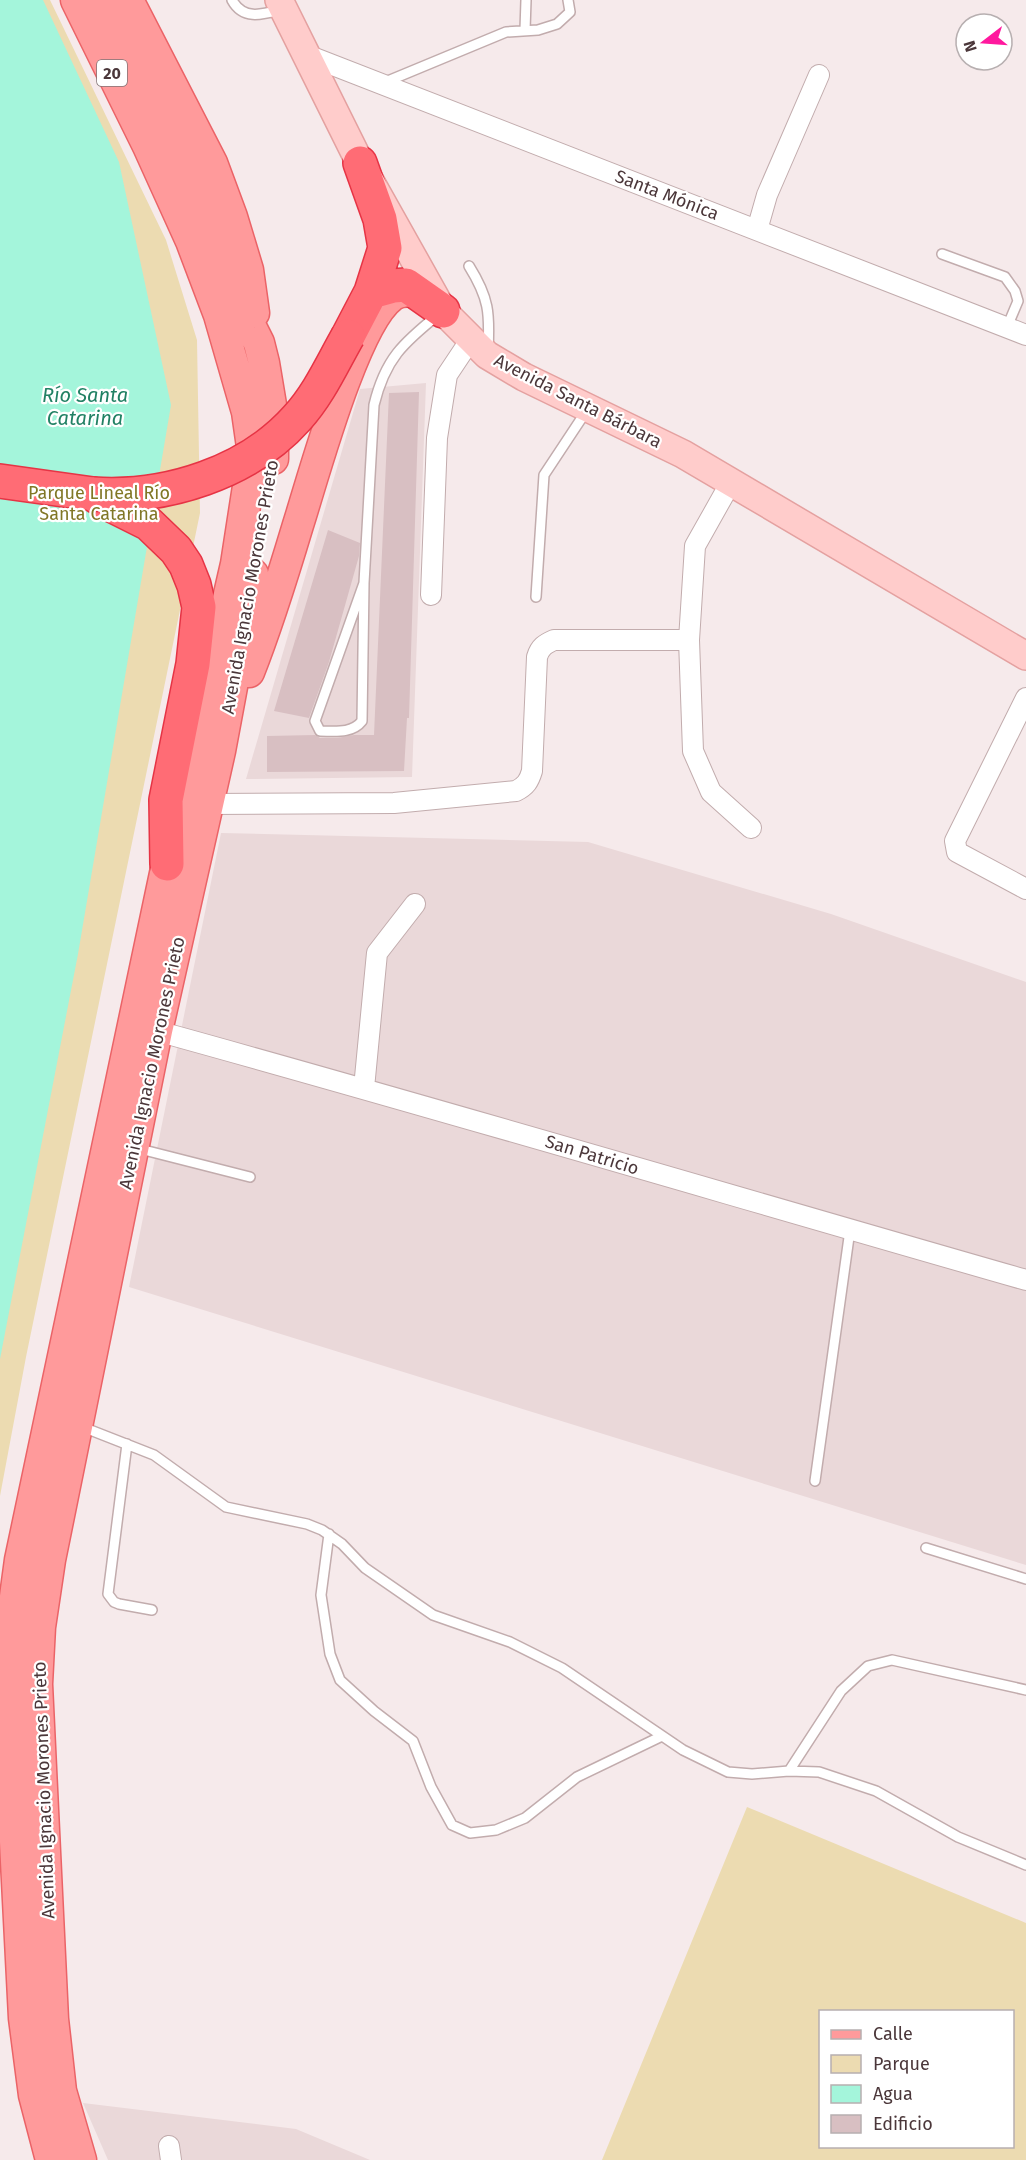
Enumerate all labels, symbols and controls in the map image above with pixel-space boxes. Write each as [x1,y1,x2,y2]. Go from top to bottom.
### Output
north arrow [954,12,1014,72]
text: N [959,38,981,54]
road number: 20 [97,60,127,86]
street label: Santa Mónica [612,165,722,225]
street label: Avenida Santa Bárbara [491,349,665,453]
water label: Río Santa Catarina [42,383,128,430]
street label: Avenida Ignacio Morones Prieto [217,458,283,716]
park label: Parque Lineal Río Santa Catarina [28,482,170,525]
street label: Avenida Ignacio Morones Prieto [114,935,190,1191]
street label: San Patricio [542,1130,642,1180]
street label: Avenida Ignacio Morones Prieto [29,1661,59,1919]
legend [819,2010,1014,2148]
text: Calle [873,2023,913,2045]
text: Parque [873,2053,930,2075]
text: Agua [873,2083,913,2105]
text: Edificio [873,2113,933,2135]

